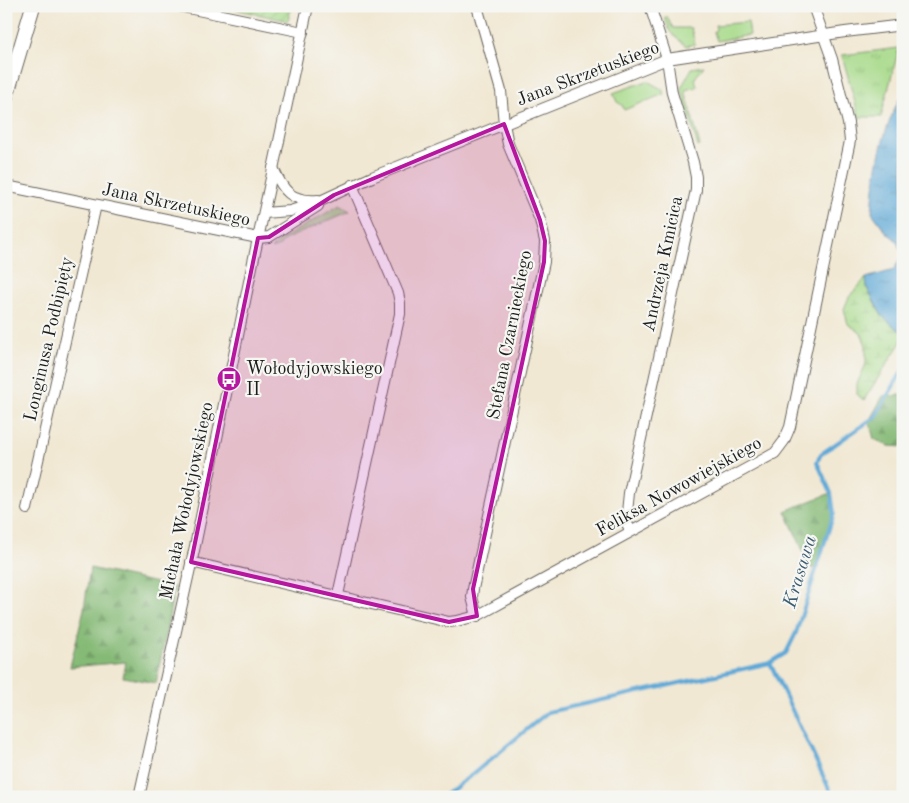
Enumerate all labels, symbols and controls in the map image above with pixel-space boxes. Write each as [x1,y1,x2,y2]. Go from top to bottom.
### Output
street label: Jana Skrzetuskiego [514,38,662,110]
street label: Jana Skrzetuskiego [100,180,252,230]
street label: Andrzeja Kmicica [640,194,686,334]
street label: Stefana Czarnieckiego [485,249,535,421]
street label: Longinusa Podbipięty [21,255,77,423]
place label: Wołodyjowskiego II [246,360,383,399]
bus stop icon: Wołodyjowskiego II [216,366,242,392]
street label: Michała Wołodyjowskiego [157,400,217,602]
street label: Feliksa Nowowiejskiego [593,434,765,540]
water label: Krasawa [781,534,821,611]

